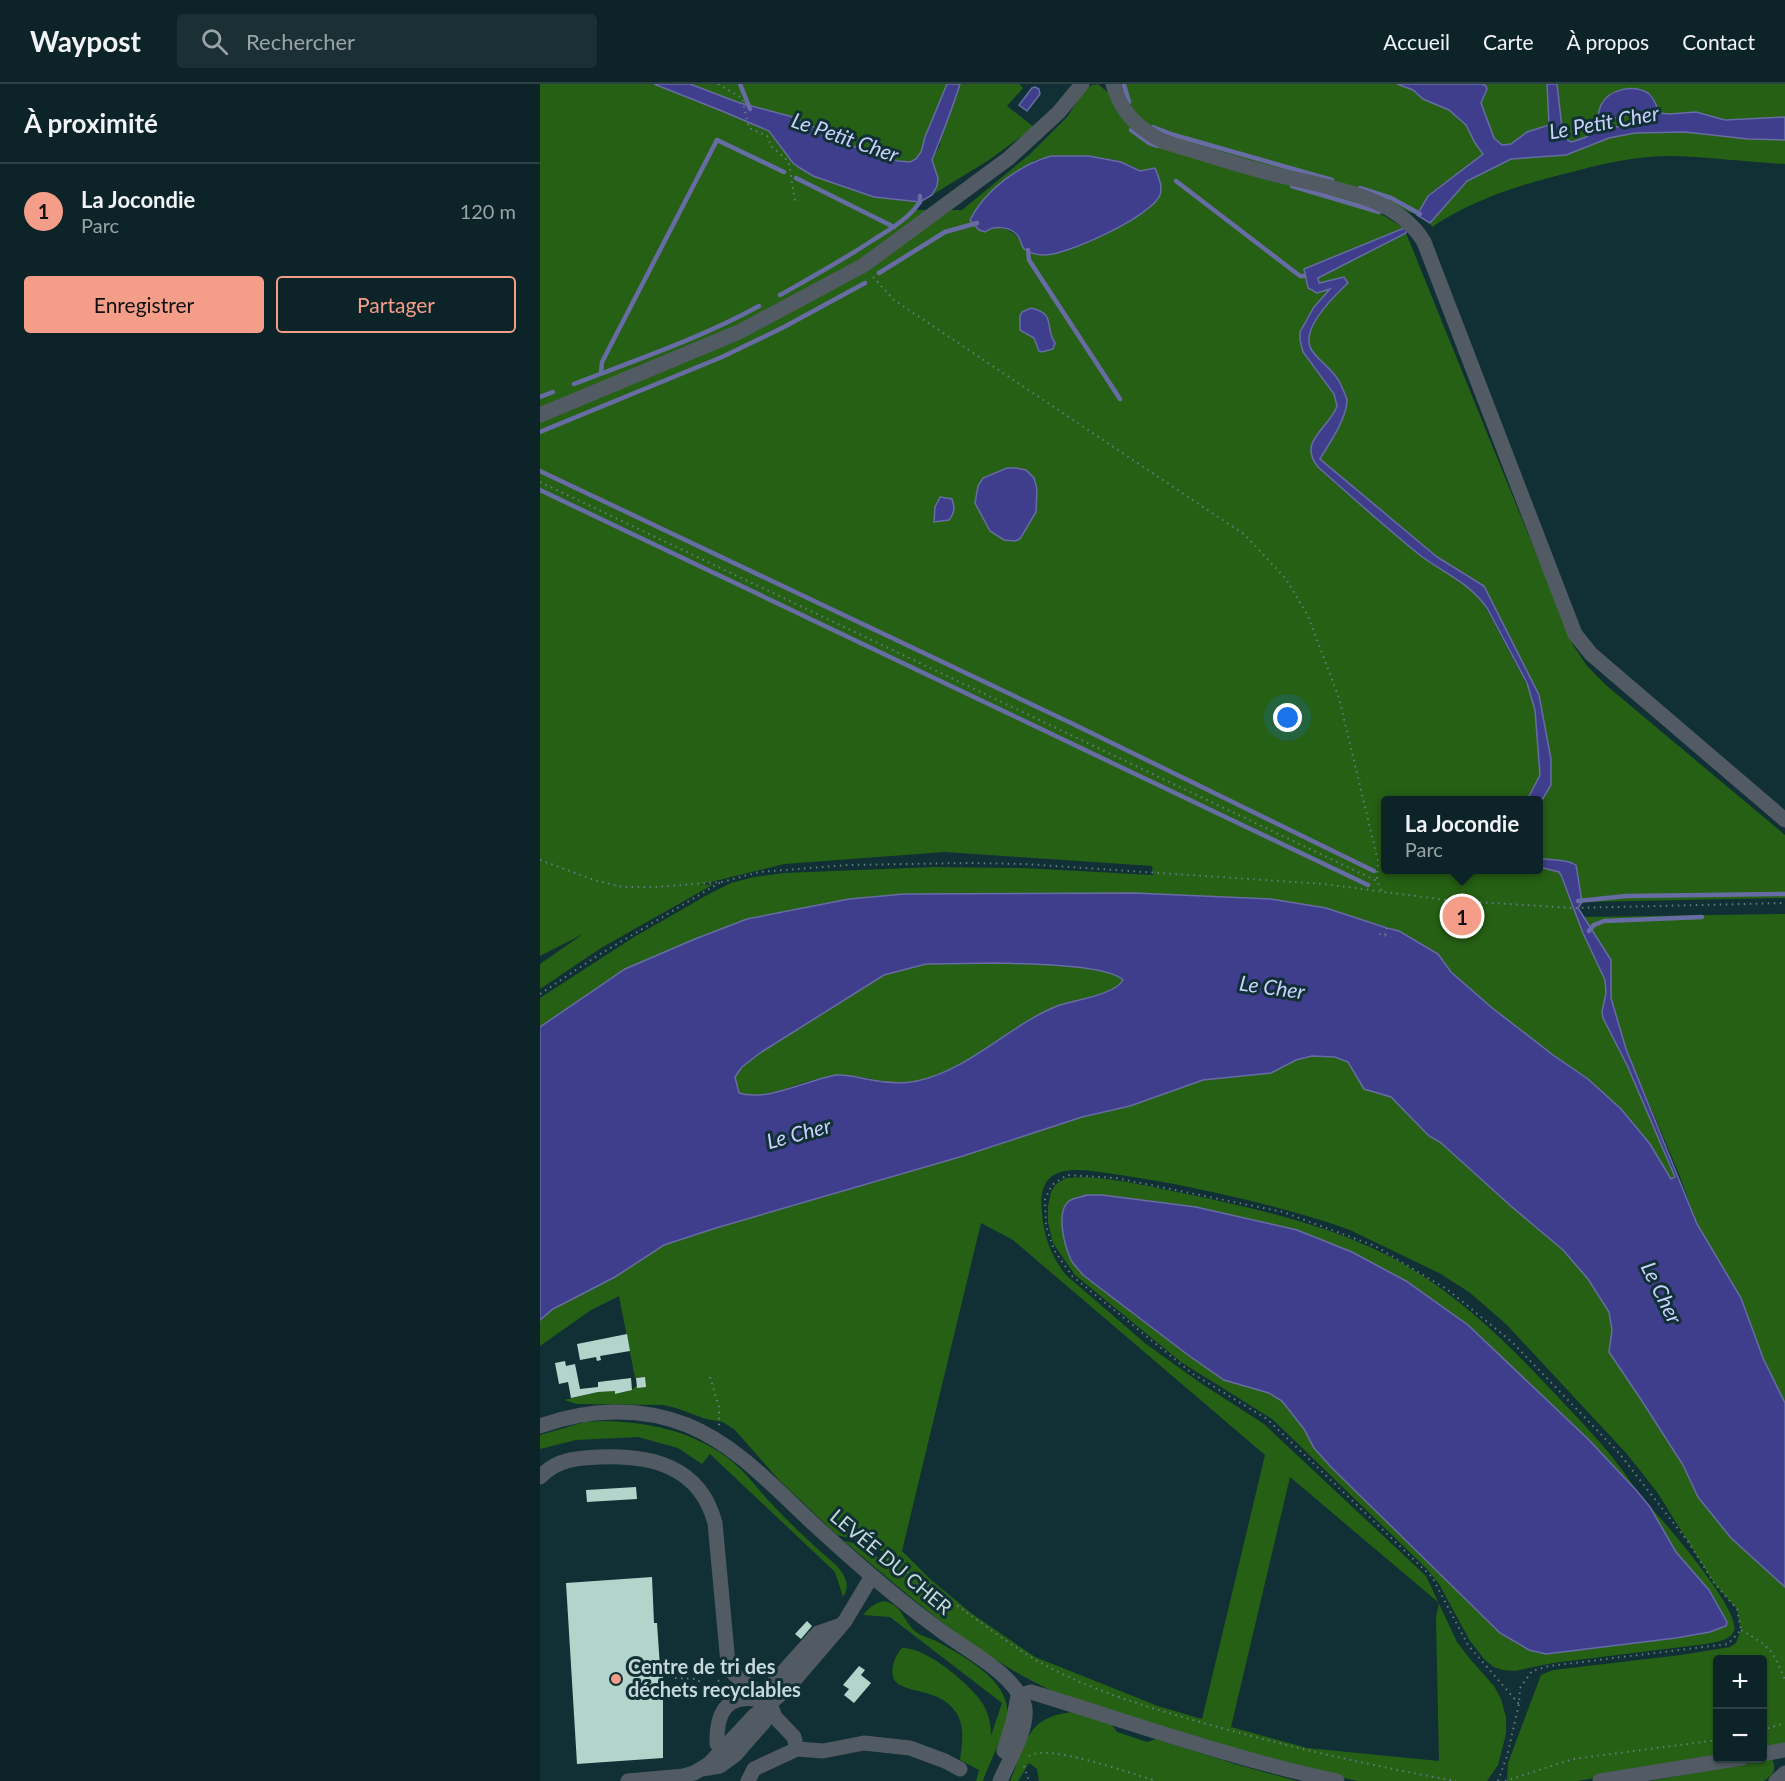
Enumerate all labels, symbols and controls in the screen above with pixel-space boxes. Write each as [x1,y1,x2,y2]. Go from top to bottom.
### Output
search box [177,14,597,68]
text: Waypost [30,24,141,58]
icon: search [198,25,231,58]
text: Rechercher [246,28,355,55]
text: Accueil [1383,29,1450,54]
text: Carte [1483,29,1534,54]
text: À propos [1567,29,1649,54]
text: Contact [1682,29,1755,54]
water label: Le Petit Cher [1547,99,1662,143]
text: À proximité [24,107,158,139]
water label: Le Petit Cher [789,107,903,167]
text: La Jocondie [81,186,195,213]
text: 1 [38,199,49,223]
text: 120 m [460,199,516,223]
text: Parc [81,213,119,237]
button: Enregistrer [24,276,264,333]
button: Partager [276,276,516,333]
your location [1273,703,1302,732]
popup [1381,796,1543,874]
text: La Jocondie [1405,810,1519,837]
text: Parc [1405,837,1443,861]
pin: 1 [1442,894,1482,938]
water label: Le Cher [1238,970,1307,1004]
water label: Le Cher [764,1112,834,1153]
water label: Le Cher [1637,1257,1688,1328]
street label: LEVÉE DU CHER [826,1503,958,1619]
place label: Centre de tri des déchets recyclables [628,1654,801,1701]
map controls [1713,1655,1767,1763]
button: + [1713,1655,1767,1709]
marker: Centre de tri des déchets recyclables [609,1672,623,1686]
button: − [1713,1709,1767,1763]

